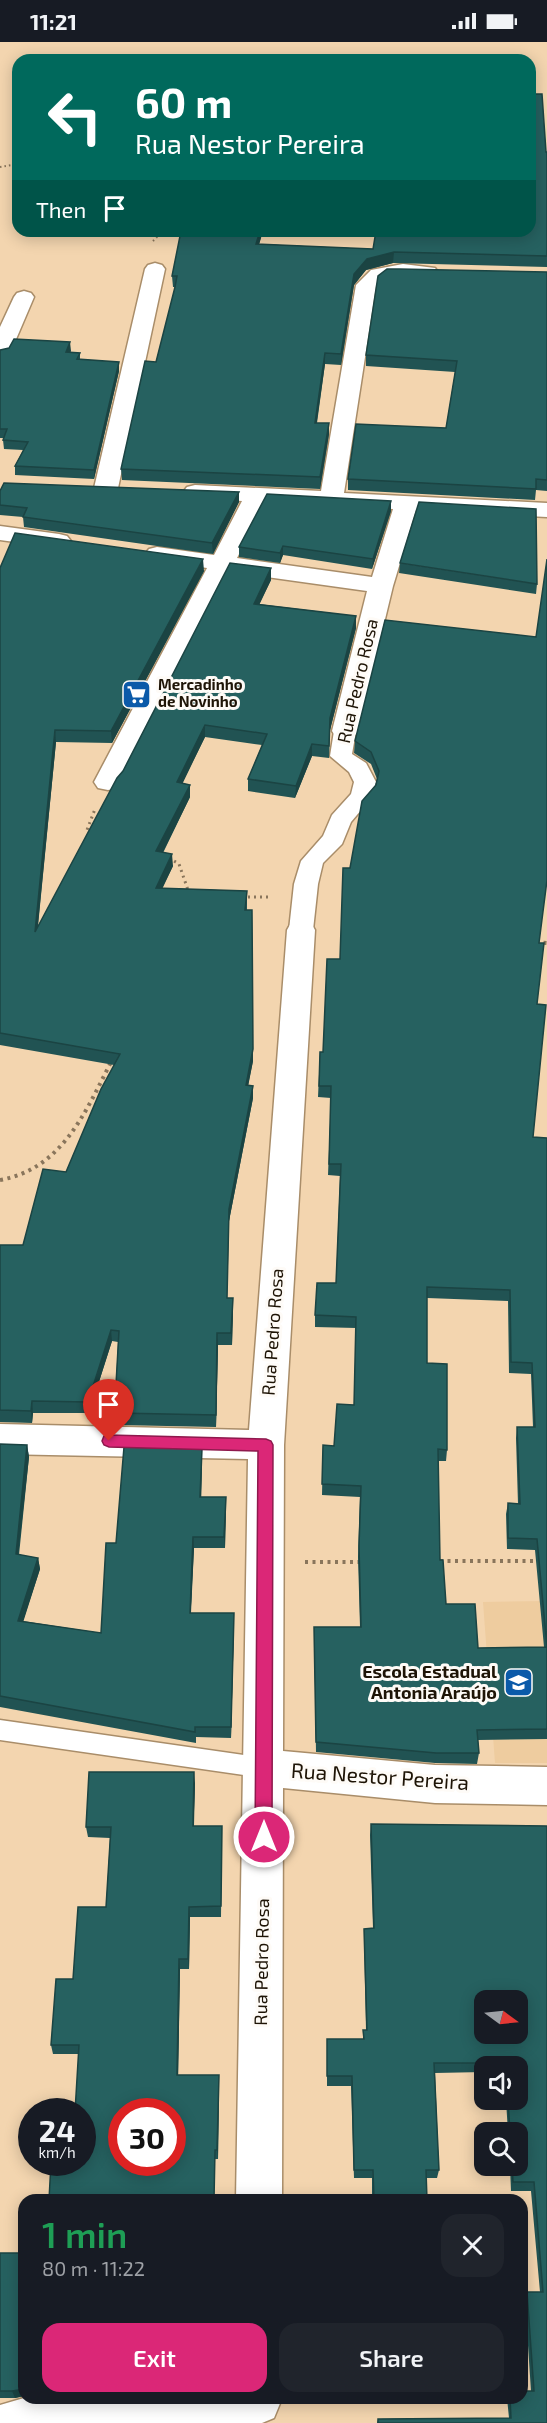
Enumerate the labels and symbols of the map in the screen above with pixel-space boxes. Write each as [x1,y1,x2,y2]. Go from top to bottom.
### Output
street label: Rua Pedro Rosa [332,616,382,745]
place label: Mercadinho de Novinho [158,675,243,710]
supermarket icon: Mercadinho de Novinho [121,678,153,710]
street label: Rua Pedro Rosa [257,1268,287,1396]
pin [83,1379,134,1441]
place label: Escola Estadual Antonia Araújo [362,1660,497,1703]
school or university icon: Escola Estadual Antonia Araújo [502,1666,534,1698]
street label: Rua Nestor Pereira [290,1757,470,1794]
position arrow [232,1805,296,1869]
street label: Rua Pedro Rosa [249,1898,273,2026]
north arrow [474,1990,528,2044]
speed limit sign: 30 [108,2098,186,2176]

